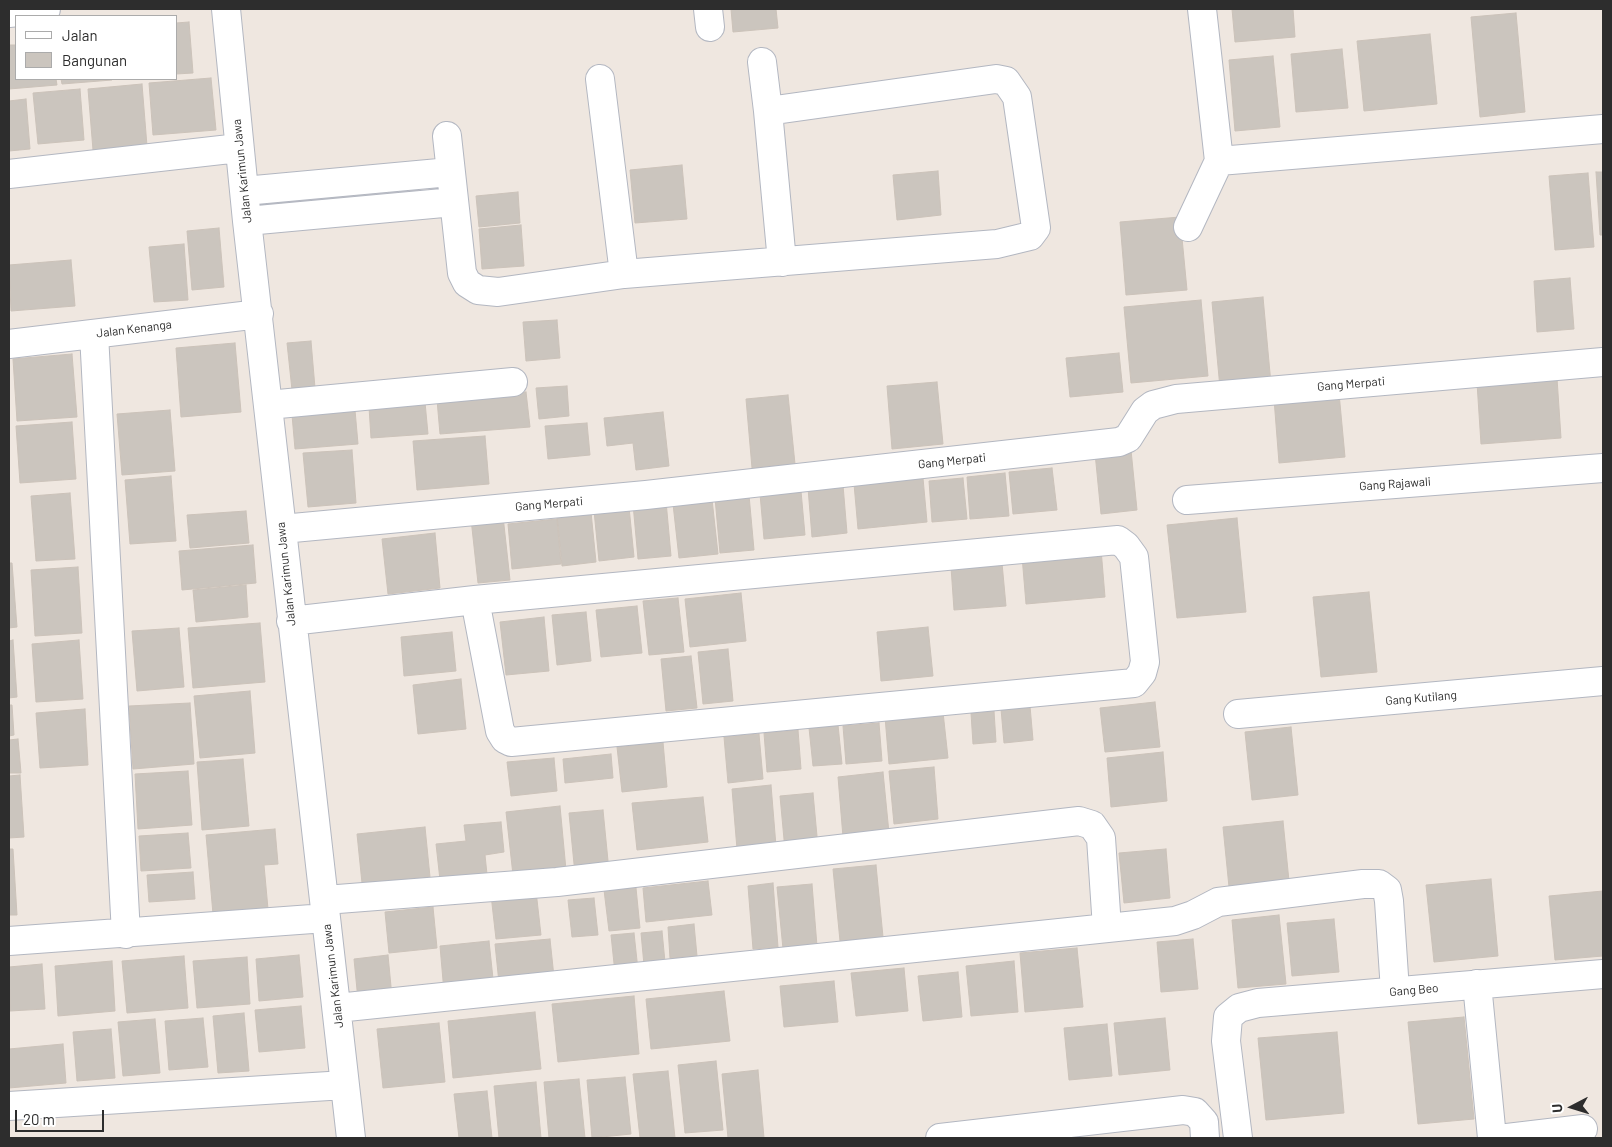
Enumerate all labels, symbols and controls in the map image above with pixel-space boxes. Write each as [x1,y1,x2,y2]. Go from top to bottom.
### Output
legend [15,15,178,80]
text: Jalan [62,26,98,44]
text: Bangunan [62,51,127,69]
street label: Jalan Karimun Jawa [229,118,255,224]
street label: Jalan Kenanga [95,317,173,341]
street label: Gang Merpati [1316,374,1386,394]
street label: Gang Merpati [917,450,987,472]
street label: Gang Rajawali [1359,474,1431,494]
street label: Gang Merpati [514,494,584,514]
street label: Jalan Karimun Jawa [273,521,299,627]
street label: Gang Kutilang [1385,688,1457,708]
street label: Jalan Karimun Jawa [319,923,347,1029]
street label: Gang Beo [1389,981,1439,999]
north arrow [1547,1082,1597,1132]
scale bar [18,1100,106,1132]
text: U [1548,1103,1565,1113]
text: 20 m [23,1110,55,1128]

